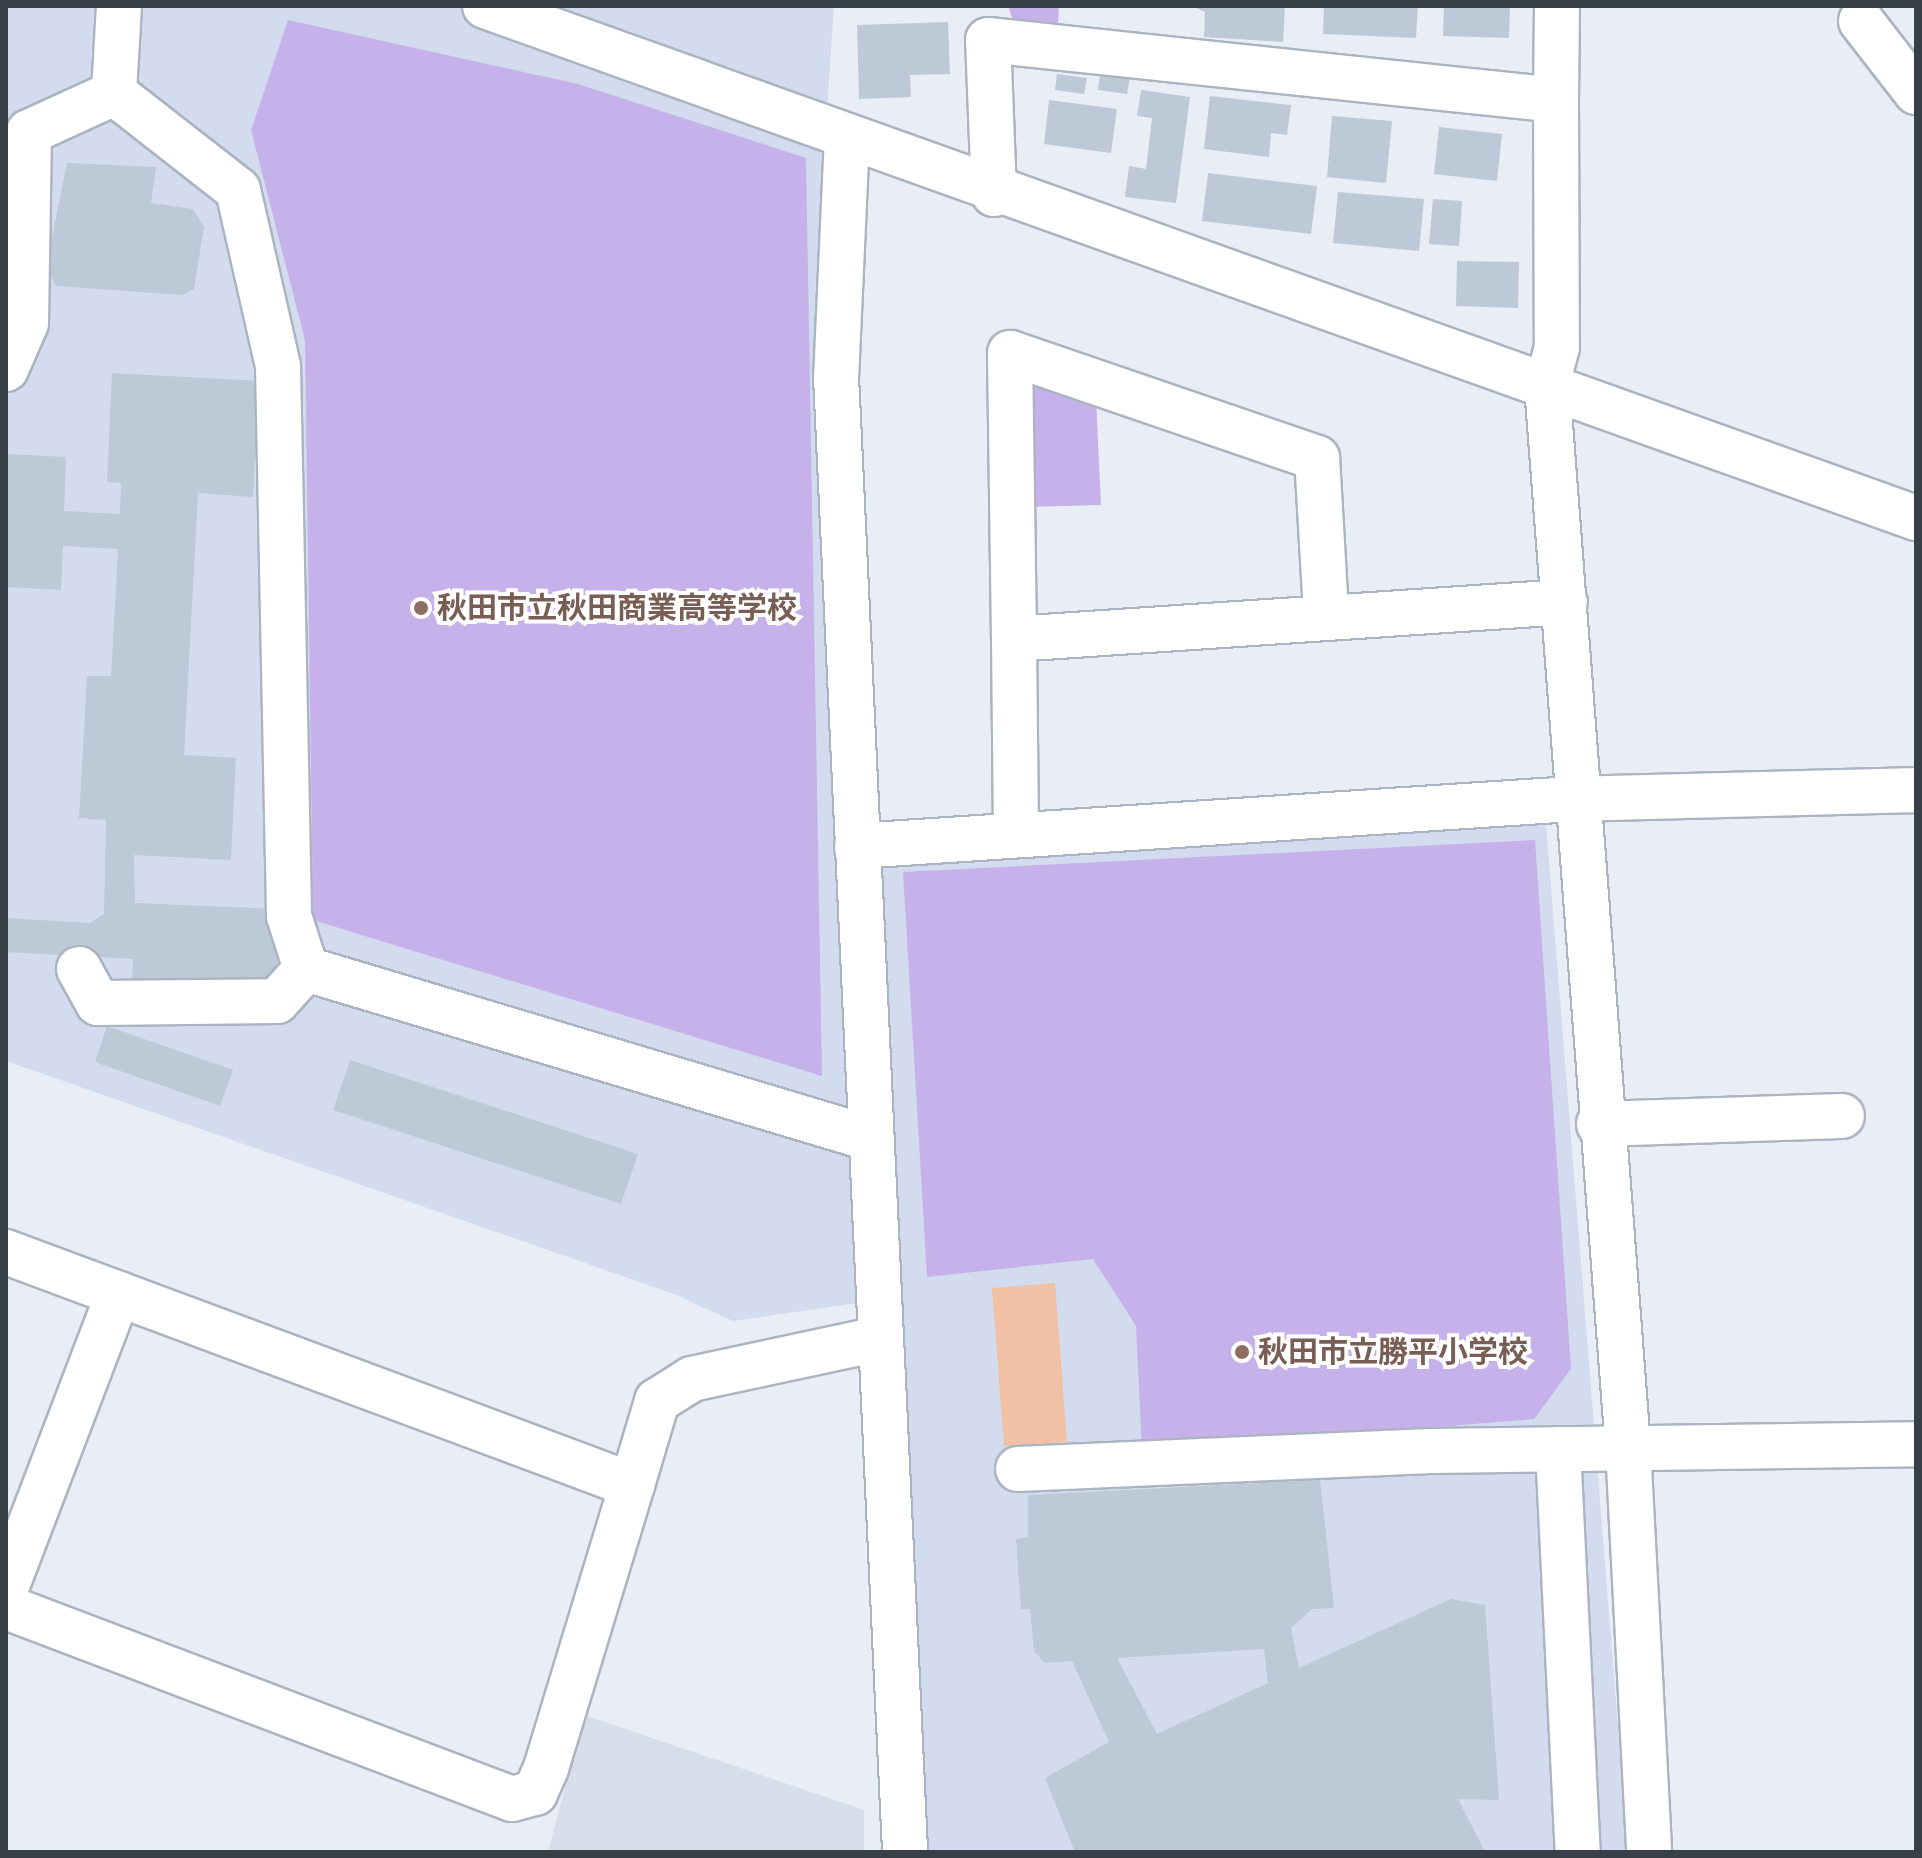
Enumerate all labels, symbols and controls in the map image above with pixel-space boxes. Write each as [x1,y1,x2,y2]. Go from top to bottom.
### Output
place label: 秋田市立秋田商業高等学校 [437,590,797,626]
marker: 秋田市立秋田商業高等学校 [412,599,430,617]
place label: 秋田市立勝平小学校 [1258,1334,1528,1370]
marker: 秋田市立勝平小学校 [1233,1343,1251,1361]

